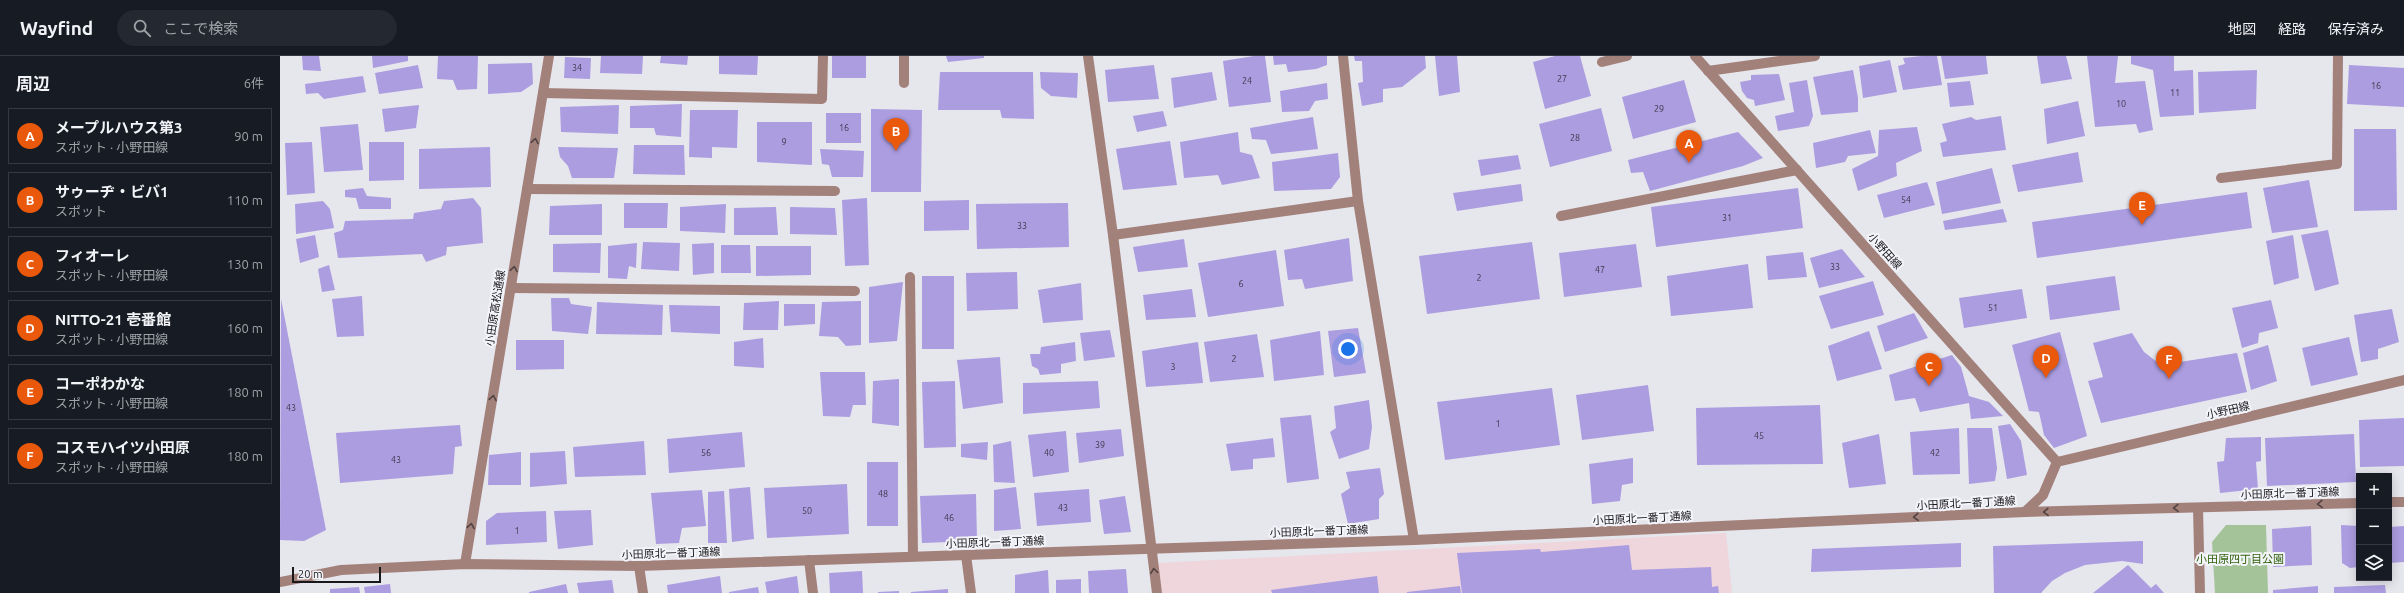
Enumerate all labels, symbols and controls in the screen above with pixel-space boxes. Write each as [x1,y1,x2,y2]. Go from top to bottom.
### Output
search box [117,10,397,46]
text: Wayfind [20,17,93,39]
icon: search [131,17,153,39]
text: ここで検索 [163,20,238,37]
text: 地図 [2228,21,2256,37]
text: 経路 [2278,21,2306,37]
text: 保存済み [2328,21,2384,37]
house number: 34 [572,63,582,73]
text: 周辺 [16,74,50,93]
house number: 27 [1557,74,1567,84]
text: 6件 [244,76,264,90]
house number: 24 [1242,76,1252,86]
house number: 16 [2371,81,2381,91]
house number: 11 [2170,88,2180,98]
house number: 10 [2116,99,2126,109]
house number: 29 [1654,104,1664,114]
pin: B [883,118,909,151]
text: メープルハウス第3 [55,119,183,136]
house number: 16 [839,123,849,133]
text: A [25,129,35,143]
text: 90 m [234,129,263,143]
pin: A [1676,130,1702,163]
house number: 28 [1570,133,1580,143]
house number: 9 [781,137,787,147]
one-way arrow [530,138,539,144]
text: スポット · 小野田線 [55,140,168,154]
text: サゥーヂ・ビバ1 [55,183,168,200]
pin: E [2129,192,2155,225]
text: B [26,193,34,207]
text: 110 m [227,193,263,207]
house number: 54 [1901,195,1911,205]
text: スポット [55,204,107,218]
house number: 31 [1722,213,1732,223]
house number: 33 [1017,221,1027,231]
street label: 小野田線 [1866,231,1904,271]
text: フィオーレ [55,247,130,264]
text: C [26,257,34,271]
text: 130 m [227,257,263,271]
house number: 33 [1830,262,1840,272]
house number: 47 [1595,265,1605,275]
one-way arrow [509,266,518,273]
text: スポット · 小野田線 [55,268,168,282]
street label: 小田原高松通線 [483,269,507,347]
house number: 2 [1476,273,1482,283]
house number: 6 [1238,279,1244,289]
house number: 51 [1988,303,1998,313]
text: NITTO-21 壱番館 [55,311,171,328]
text: D [25,321,35,335]
text: 160 m [227,321,263,335]
text: スポット · 小野田線 [55,332,168,346]
your location [1338,339,1358,359]
pin: D [2033,345,2059,378]
pin: F [2156,346,2182,379]
pin: C [1916,353,1942,386]
house number: 2 [1231,354,1237,364]
house number: 3 [1170,362,1176,372]
text: コーポわかな [55,375,145,392]
text: E [26,385,34,399]
text: 180 m [227,385,263,399]
one-way arrow [488,395,496,401]
text: スポット · 小野田線 [55,396,168,410]
street label: 小野田線 [2205,399,2251,421]
house number: 43 [286,403,296,413]
house number: 1 [1495,419,1501,429]
house number: 45 [1754,431,1764,441]
text: コスモハイツ小田原 [55,439,190,456]
house number: 39 [1095,440,1105,450]
house number: 56 [701,448,711,458]
house number: 40 [1044,448,1054,458]
house number: 42 [1930,448,1940,458]
text: F [26,449,34,463]
text: 180 m [227,449,263,463]
house number: 43 [391,455,401,465]
text: スポット · 小野田線 [55,460,168,474]
map controls [2356,473,2392,581]
button: + [2356,473,2392,509]
street label: 小田原北一番丁通線 [2240,485,2340,501]
house number: 48 [878,489,888,499]
street label: 小田原北一番丁通線 [1916,494,2016,512]
one-way arrow [2317,500,2323,508]
house number: 43 [1058,503,1068,513]
one-way arrow [2173,504,2179,512]
house number: 50 [802,506,812,516]
one-way arrow [2043,507,2049,516]
street label: 小田原北一番丁通線 [1592,509,1692,527]
button: − [2356,509,2392,545]
house number: 46 [944,513,954,523]
one-way arrow [1913,513,1919,522]
one-way arrow [467,523,475,529]
street label: 小田原北一番丁通線 [1269,523,1369,539]
house number: 1 [514,526,520,536]
street label: 小田原北一番丁通線 [945,534,1045,550]
street label: 小田原北一番丁通線 [621,545,721,561]
button: layers [2356,545,2392,581]
park label: 小田原四丁目公園 [2196,553,2284,565]
scale bar [292,565,381,584]
text: 20 m [298,568,322,580]
one-way arrow [1150,568,1159,574]

